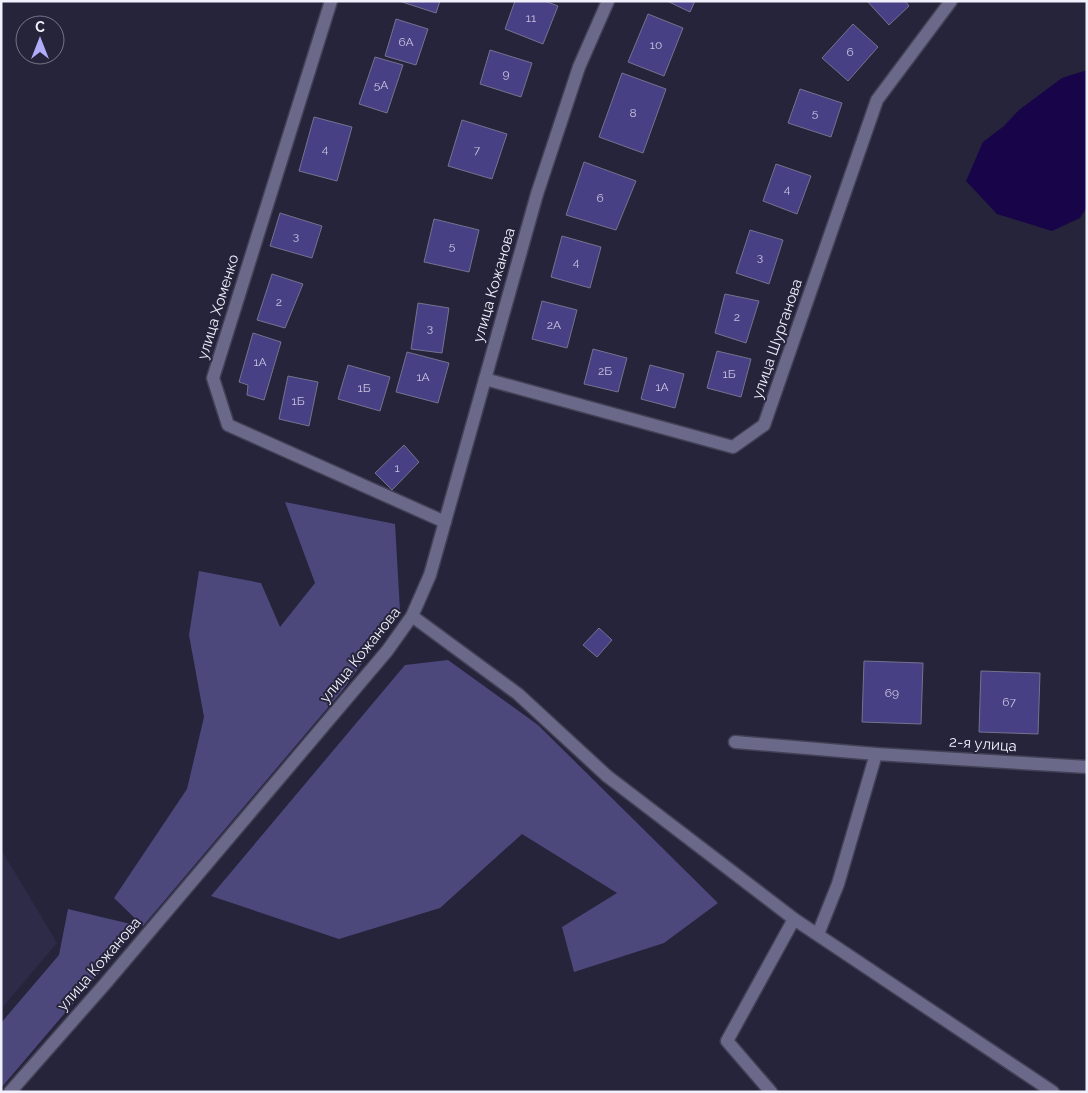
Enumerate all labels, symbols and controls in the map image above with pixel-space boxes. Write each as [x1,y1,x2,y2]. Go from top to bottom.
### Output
house number: 11 [526,11,536,25]
north arrow [15,15,65,65]
text: С [35,19,45,35]
house number: 6А [398,35,414,49]
house number: 10 [650,38,662,52]
house number: 6 [846,45,854,59]
house number: 9 [502,67,510,81]
house number: 5А [374,78,388,92]
house number: 8 [629,106,637,120]
house number: 5 [812,106,819,120]
house number: 4 [322,142,329,156]
house number: 7 [474,143,481,157]
house number: 4 [784,182,791,196]
house number: 6 [596,191,604,205]
street label: улица Кожанова [469,226,519,344]
house number: 3 [293,229,299,243]
house number: 5 [449,239,456,253]
house number: 3 [757,250,763,264]
street label: улица Хоменко [193,252,243,362]
house number: 4 [573,255,580,269]
street label: улица Шурганова [748,276,806,402]
house number: 2 [276,295,282,309]
house number: 2 [734,310,740,324]
house number: 2А [547,318,561,332]
house number: 3 [427,321,433,335]
house number: 1А [253,355,267,369]
house number: 2Б [598,364,612,378]
house number: 1Б [723,367,736,381]
house number: 1А [416,370,430,384]
house number: 1А [655,380,669,394]
house number: 1Б [358,381,371,395]
house number: 1Б [292,394,305,408]
house number: 1 [394,461,400,475]
street label: улица Кожанова [316,603,404,707]
house number: 69 [885,686,899,700]
house number: 67 [1002,695,1016,709]
street label: 2-я улица [949,733,1017,755]
street label: улица Кожанова [53,914,145,1014]

